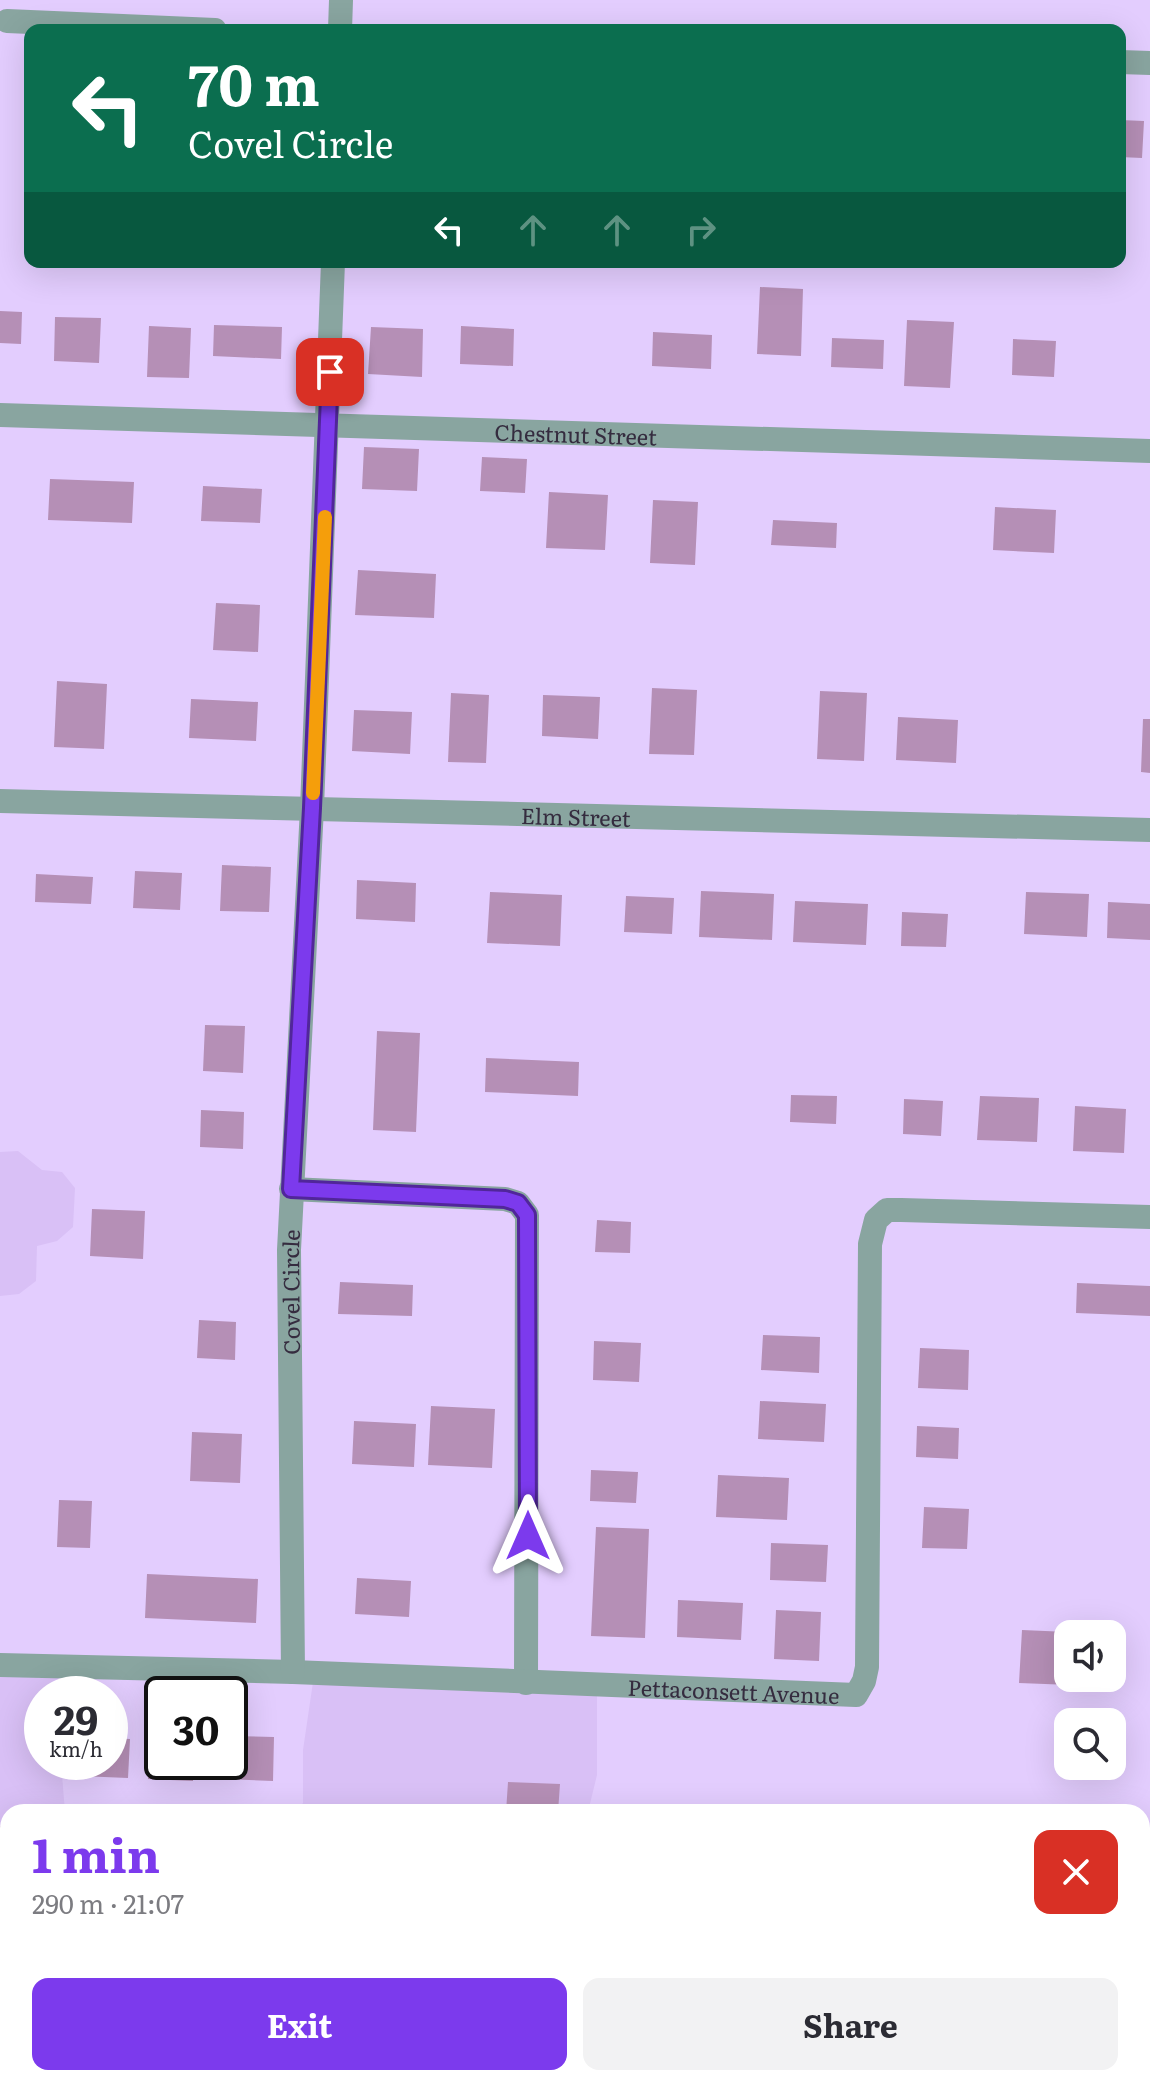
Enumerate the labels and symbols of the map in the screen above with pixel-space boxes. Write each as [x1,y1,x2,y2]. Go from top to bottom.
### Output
pin [296,338,364,406]
street label: Chestnut Street [494,414,658,452]
street label: Elm Street [520,798,631,833]
street label: Covel Circle [272,1228,307,1355]
position arrow [486,1494,570,1578]
street label: Pettaconsett Avenue [627,1669,840,1711]
speed limit sign: 30 [144,1676,248,1780]

